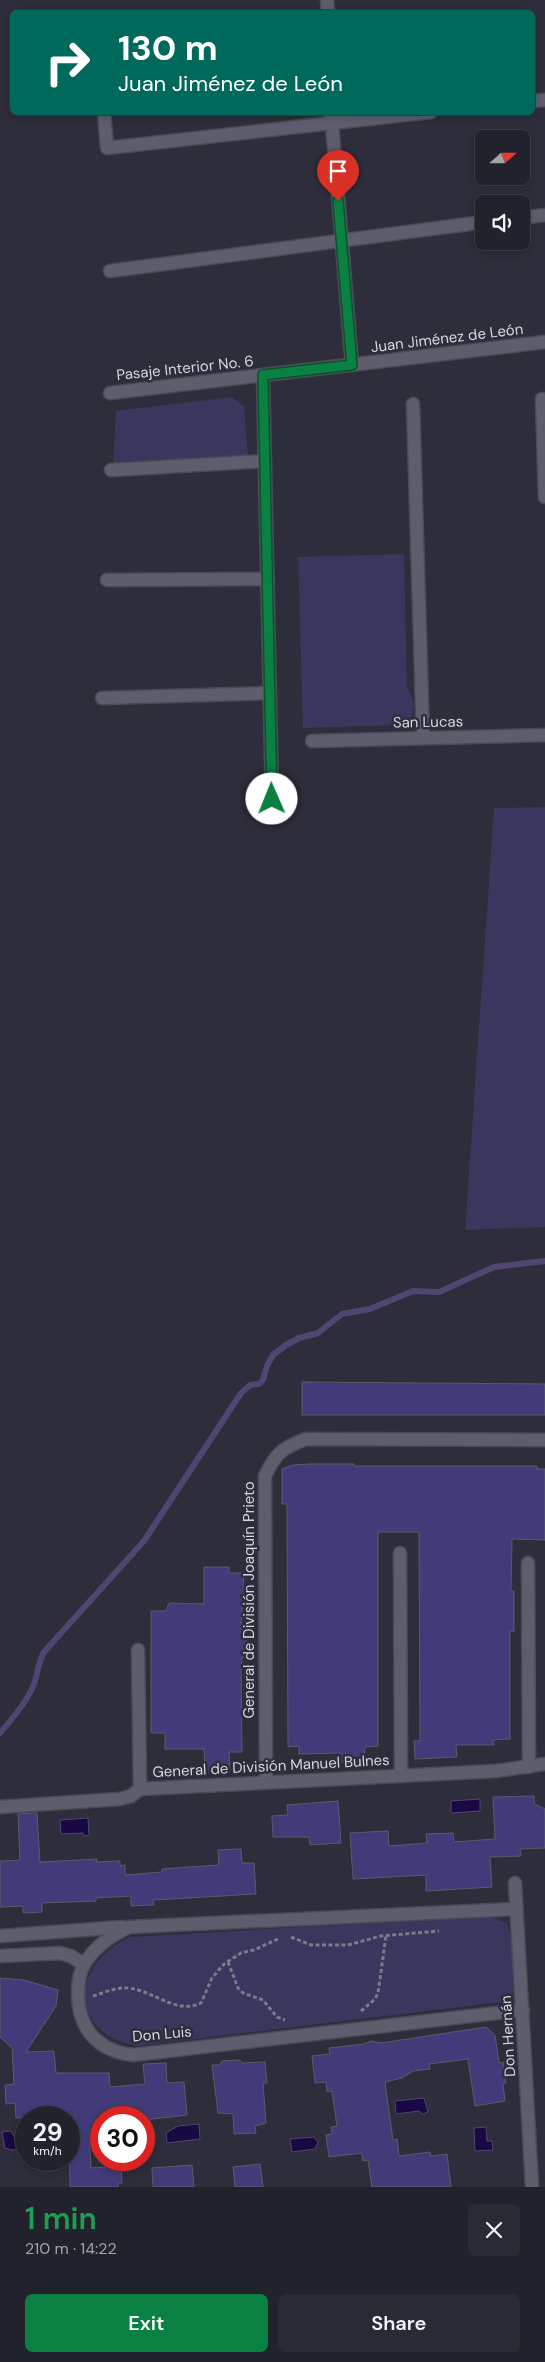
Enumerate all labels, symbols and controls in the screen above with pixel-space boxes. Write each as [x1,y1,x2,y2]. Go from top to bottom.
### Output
text: 130 m [118,25,218,71]
icon: right [35,30,100,95]
text: Juan Jiménez de León [118,69,343,98]
north arrow [475,130,530,185]
map controls [475,130,530,250]
pin [317,150,359,201]
icon: arrive [324,157,352,185]
button: sound [475,195,530,250]
street label: Juan Jiménez de León [370,319,524,357]
street label: Pasaje Interior No. 6 [115,351,255,385]
street label: San Lucas [393,711,463,733]
position arrow [245,772,297,824]
street label: General de División Joaquín Prieto [239,1481,259,1719]
street label: General de División Manuel Bulnes [152,1750,390,1782]
street label: Don Hernán [496,1995,520,2077]
street label: Don Luis [132,2021,192,2047]
speed limit sign: 30 [90,2106,155,2171]
text: 29 [32,2116,63,2149]
text: km/h [33,2143,62,2159]
text: 1 min [25,2199,97,2238]
button: close [468,2204,520,2256]
text: 210 m · 14:22 [25,2238,117,2259]
button: Exit [25,2294,268,2352]
button: Share [278,2294,520,2352]

